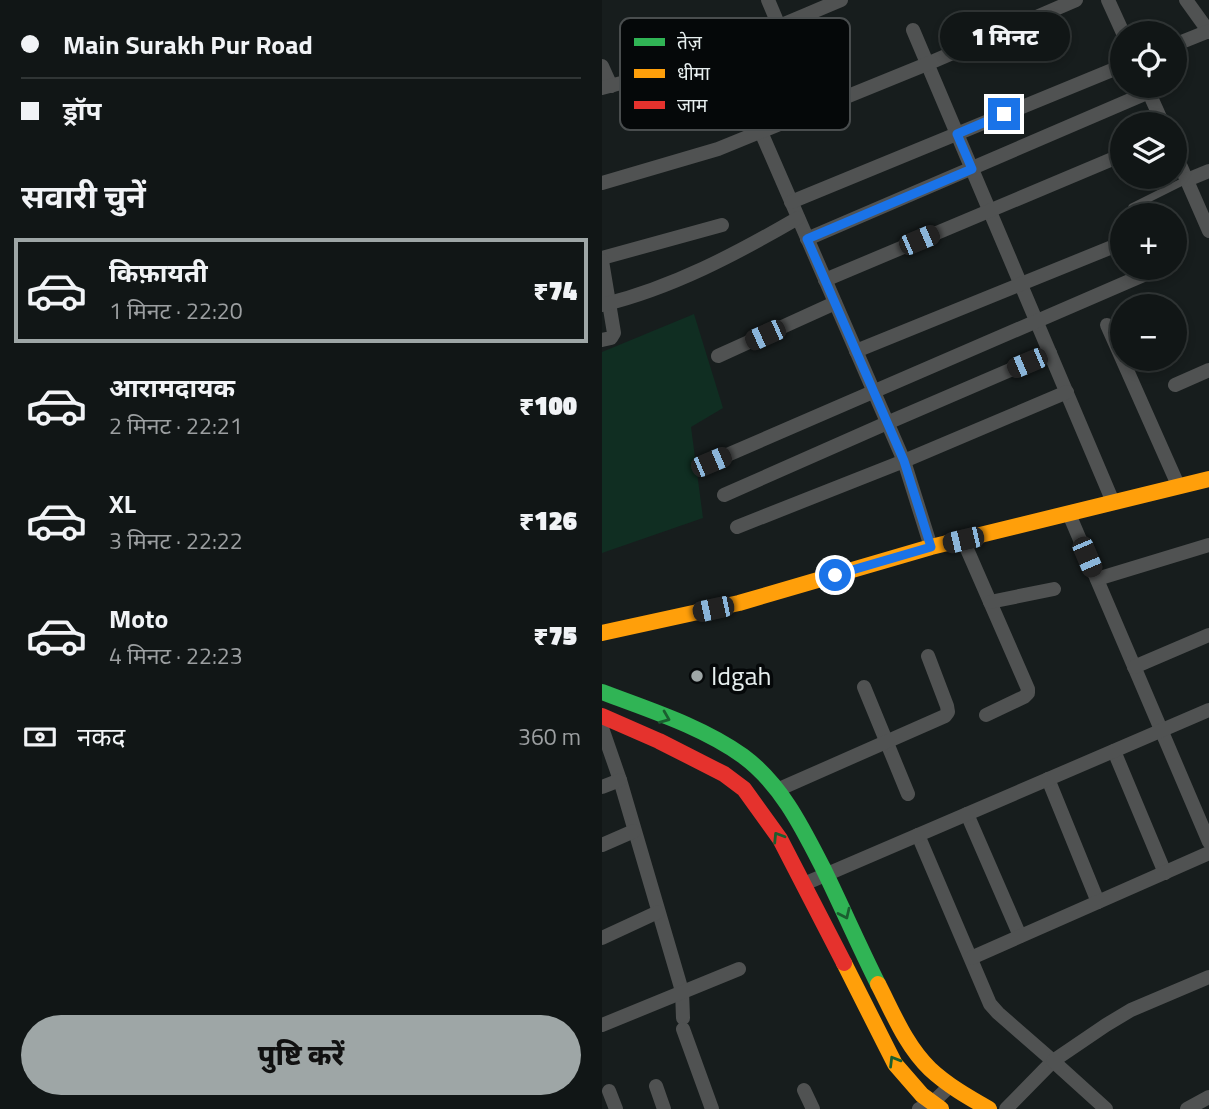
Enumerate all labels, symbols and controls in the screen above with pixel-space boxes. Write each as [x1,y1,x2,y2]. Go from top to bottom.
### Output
callout: 1 मिनट [939,12,1069,61]
legend [620,18,850,130]
text: 1 मिनट [971,19,1039,54]
map controls [1110,21,1187,371]
button: locate [1110,21,1187,98]
text: Main Surakh Pur Road [63,25,313,64]
text: तेज़ [677,27,703,56]
text: धीमा [677,58,711,87]
text: जाम [677,90,708,119]
text: ड्रॉप [63,91,101,130]
route end [988,98,1020,130]
button: layers [1110,112,1187,189]
text: सवारी चुनें [21,172,146,220]
button: + [1110,203,1187,280]
car [896,222,943,258]
text: किफ़ायती [109,253,208,292]
icon: car [25,259,88,322]
text: ₹74 [533,271,577,310]
text: 1 मिनट · 22:20 [109,293,243,328]
button: − [1110,294,1187,371]
car [742,317,789,353]
car [1004,345,1051,381]
text: आरामदायक [109,368,235,407]
icon: car [25,374,88,437]
text: ₹100 [519,386,577,425]
text: 2 मिनट · 22:21 [109,408,243,443]
car [688,444,735,480]
text: XL [109,484,136,523]
icon: car [25,489,88,552]
text: ₹126 [519,501,577,540]
text: 3 मिनट · 22:22 [109,523,243,558]
car [941,525,986,555]
car [1070,534,1105,580]
route start [819,559,851,591]
car [691,594,736,624]
text: Moto [109,599,168,638]
icon: car [25,604,88,667]
text: ₹75 [533,616,577,655]
text: 4 मिनट · 22:23 [109,638,243,673]
place label: Idgah [711,656,771,695]
marker: Idgah [689,668,705,684]
one-way arrow [659,709,671,723]
text: नकद [77,717,125,756]
icon: cash [21,718,59,756]
text: 360 m [518,719,581,754]
one-way arrow [773,832,786,845]
one-way arrow [837,907,851,919]
button: पुष्टि करें [21,1015,581,1095]
one-way arrow [890,1055,903,1068]

